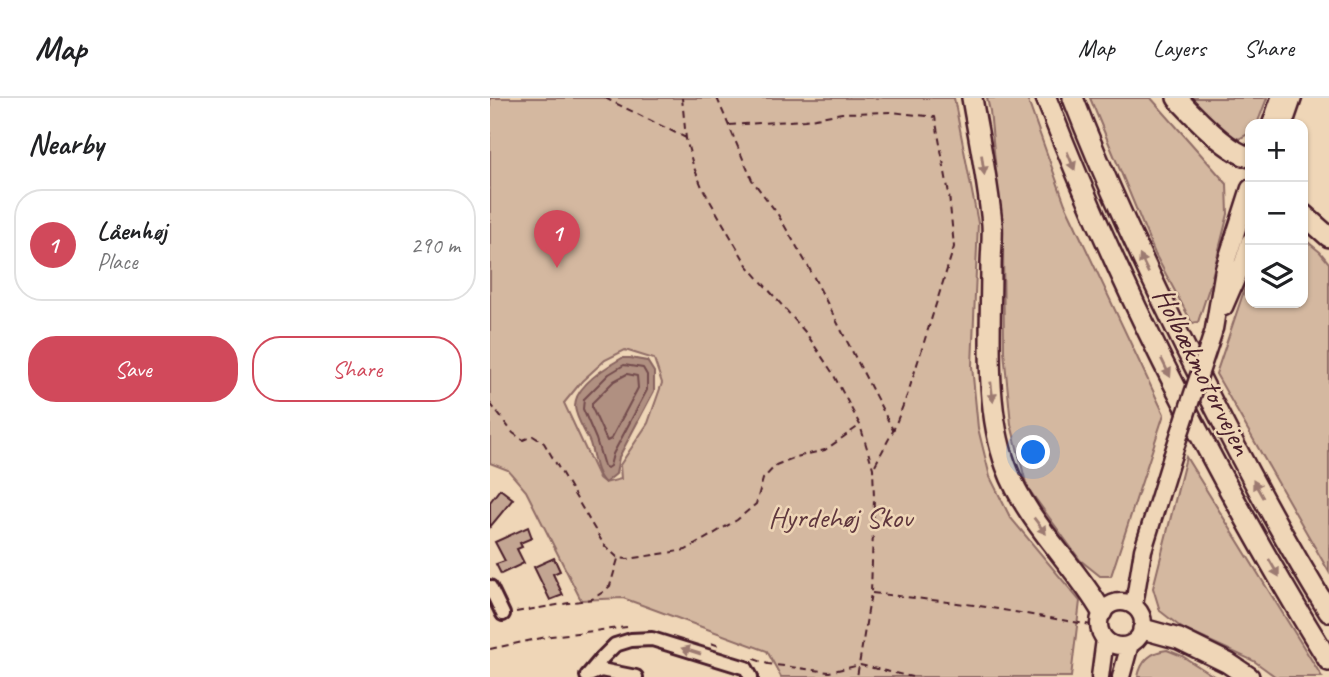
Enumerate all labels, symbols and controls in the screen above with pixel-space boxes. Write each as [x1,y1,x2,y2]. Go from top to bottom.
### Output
text: Map [35,27,86,69]
text: Map [1078,33,1115,63]
text: Layers [1153,33,1206,63]
text: Share [1244,33,1294,63]
map controls [1245,119,1308,308]
button: + [1245,119,1308,182]
text: Nearby [28,125,104,163]
one-way arrow [1066,151,1077,172]
one-way arrow [978,154,989,176]
button: − [1245,182,1308,245]
pin: 1 [534,210,580,268]
text: Låenhøj [97,214,167,247]
text: 1 [48,231,58,260]
text: 290 m [411,231,460,260]
button: layers [1245,245,1308,308]
text: Place [97,247,137,276]
one-way arrow [1139,254,1150,274]
street label: Holbækmotorvejen [1145,281,1262,463]
button: Save [28,336,238,402]
button: Share [252,336,462,402]
one-way arrow [1161,358,1172,378]
one-way arrow [987,381,998,403]
your location [1016,435,1050,469]
one-way arrow [1252,479,1264,499]
park label: Hyrdehøj Skov [768,498,915,536]
one-way arrow [1032,516,1047,534]
one-way arrow [1268,559,1280,578]
one-way arrow [680,646,701,656]

